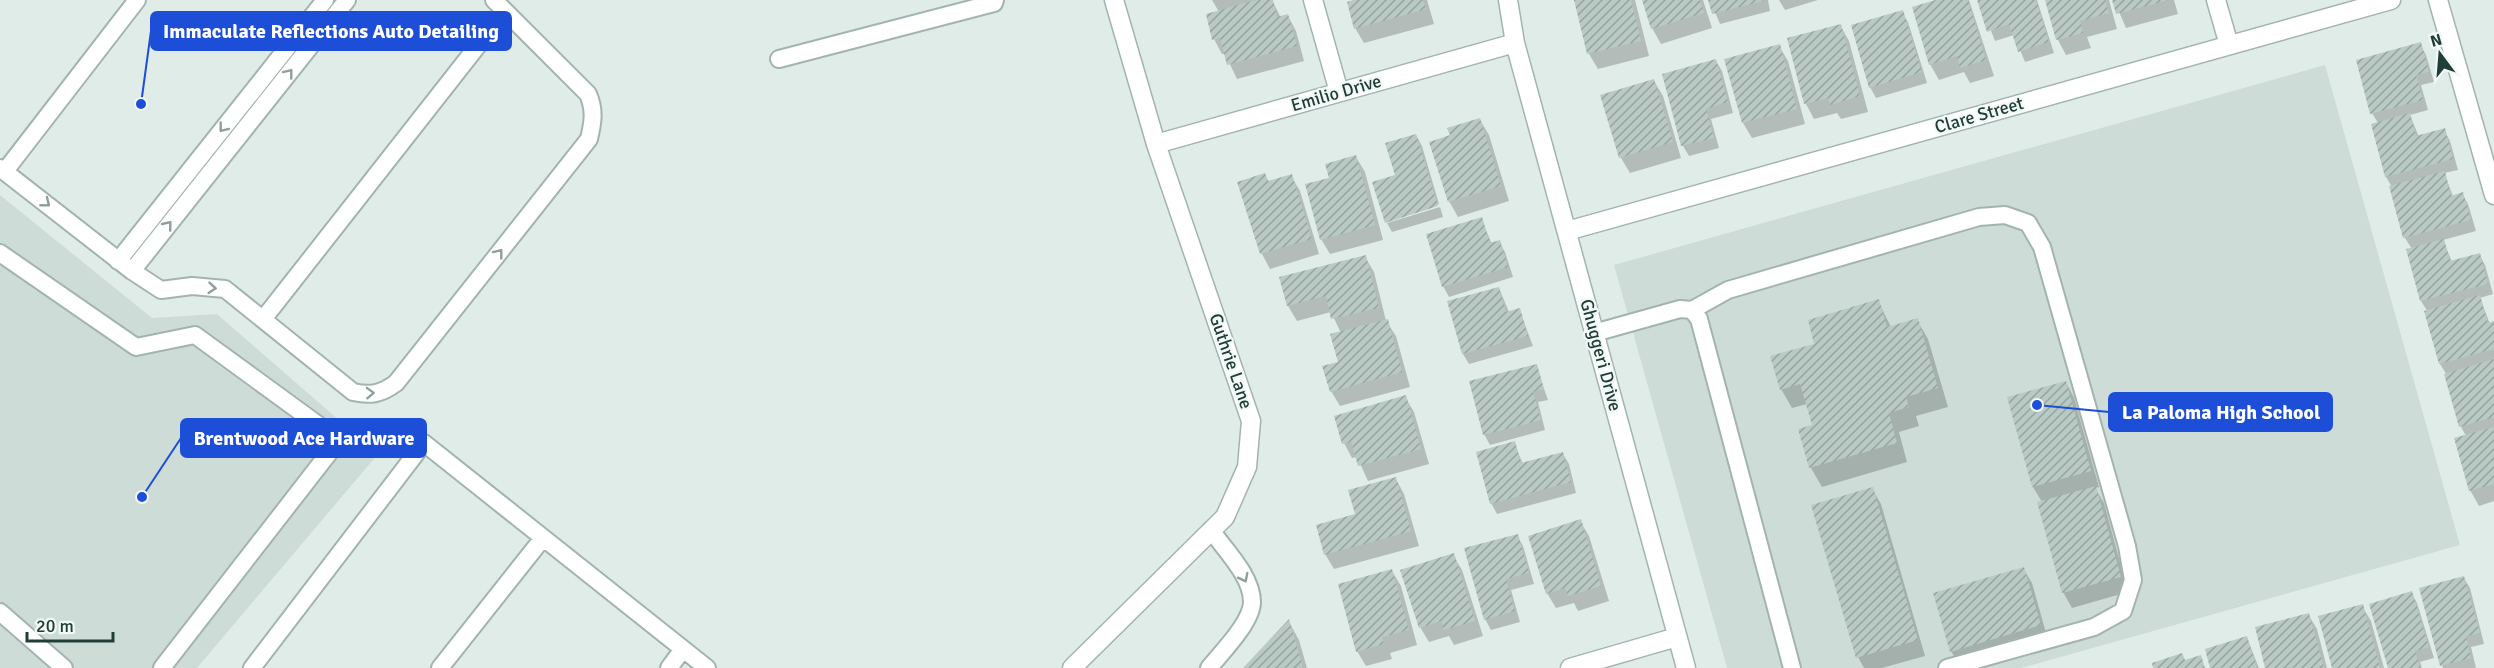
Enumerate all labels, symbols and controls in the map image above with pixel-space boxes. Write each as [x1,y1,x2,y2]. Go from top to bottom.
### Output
callout: Immaculate Reflections Auto Detailing [151,12,511,50]
text: Immaculate Reflections Auto Detailing [163,19,499,44]
north arrow [2410,24,2470,84]
text: N [2428,29,2444,52]
one-way arrow [282,69,293,80]
street label: Emilio Drive [1288,70,1384,116]
street label: Clare Street [1932,92,2026,138]
one-way arrow [220,121,231,132]
one-way arrow [39,196,50,207]
one-way arrow [160,221,171,232]
one-way arrow [491,249,502,260]
one-way arrow [207,281,216,294]
street label: Ghuggeri Drive [1575,296,1627,414]
street label: Guthrie Lane [1204,310,1258,412]
one-way arrow [366,387,375,400]
callout: La Paloma High School [2109,393,2332,431]
text: La Paloma High School [2122,400,2320,425]
callout: Brentwood Ace Hardware [181,419,426,457]
text: Brentwood Ace Hardware [193,426,415,451]
one-way arrow [1236,572,1248,583]
scale bar [27,605,112,643]
text: 20 m [36,615,74,637]

